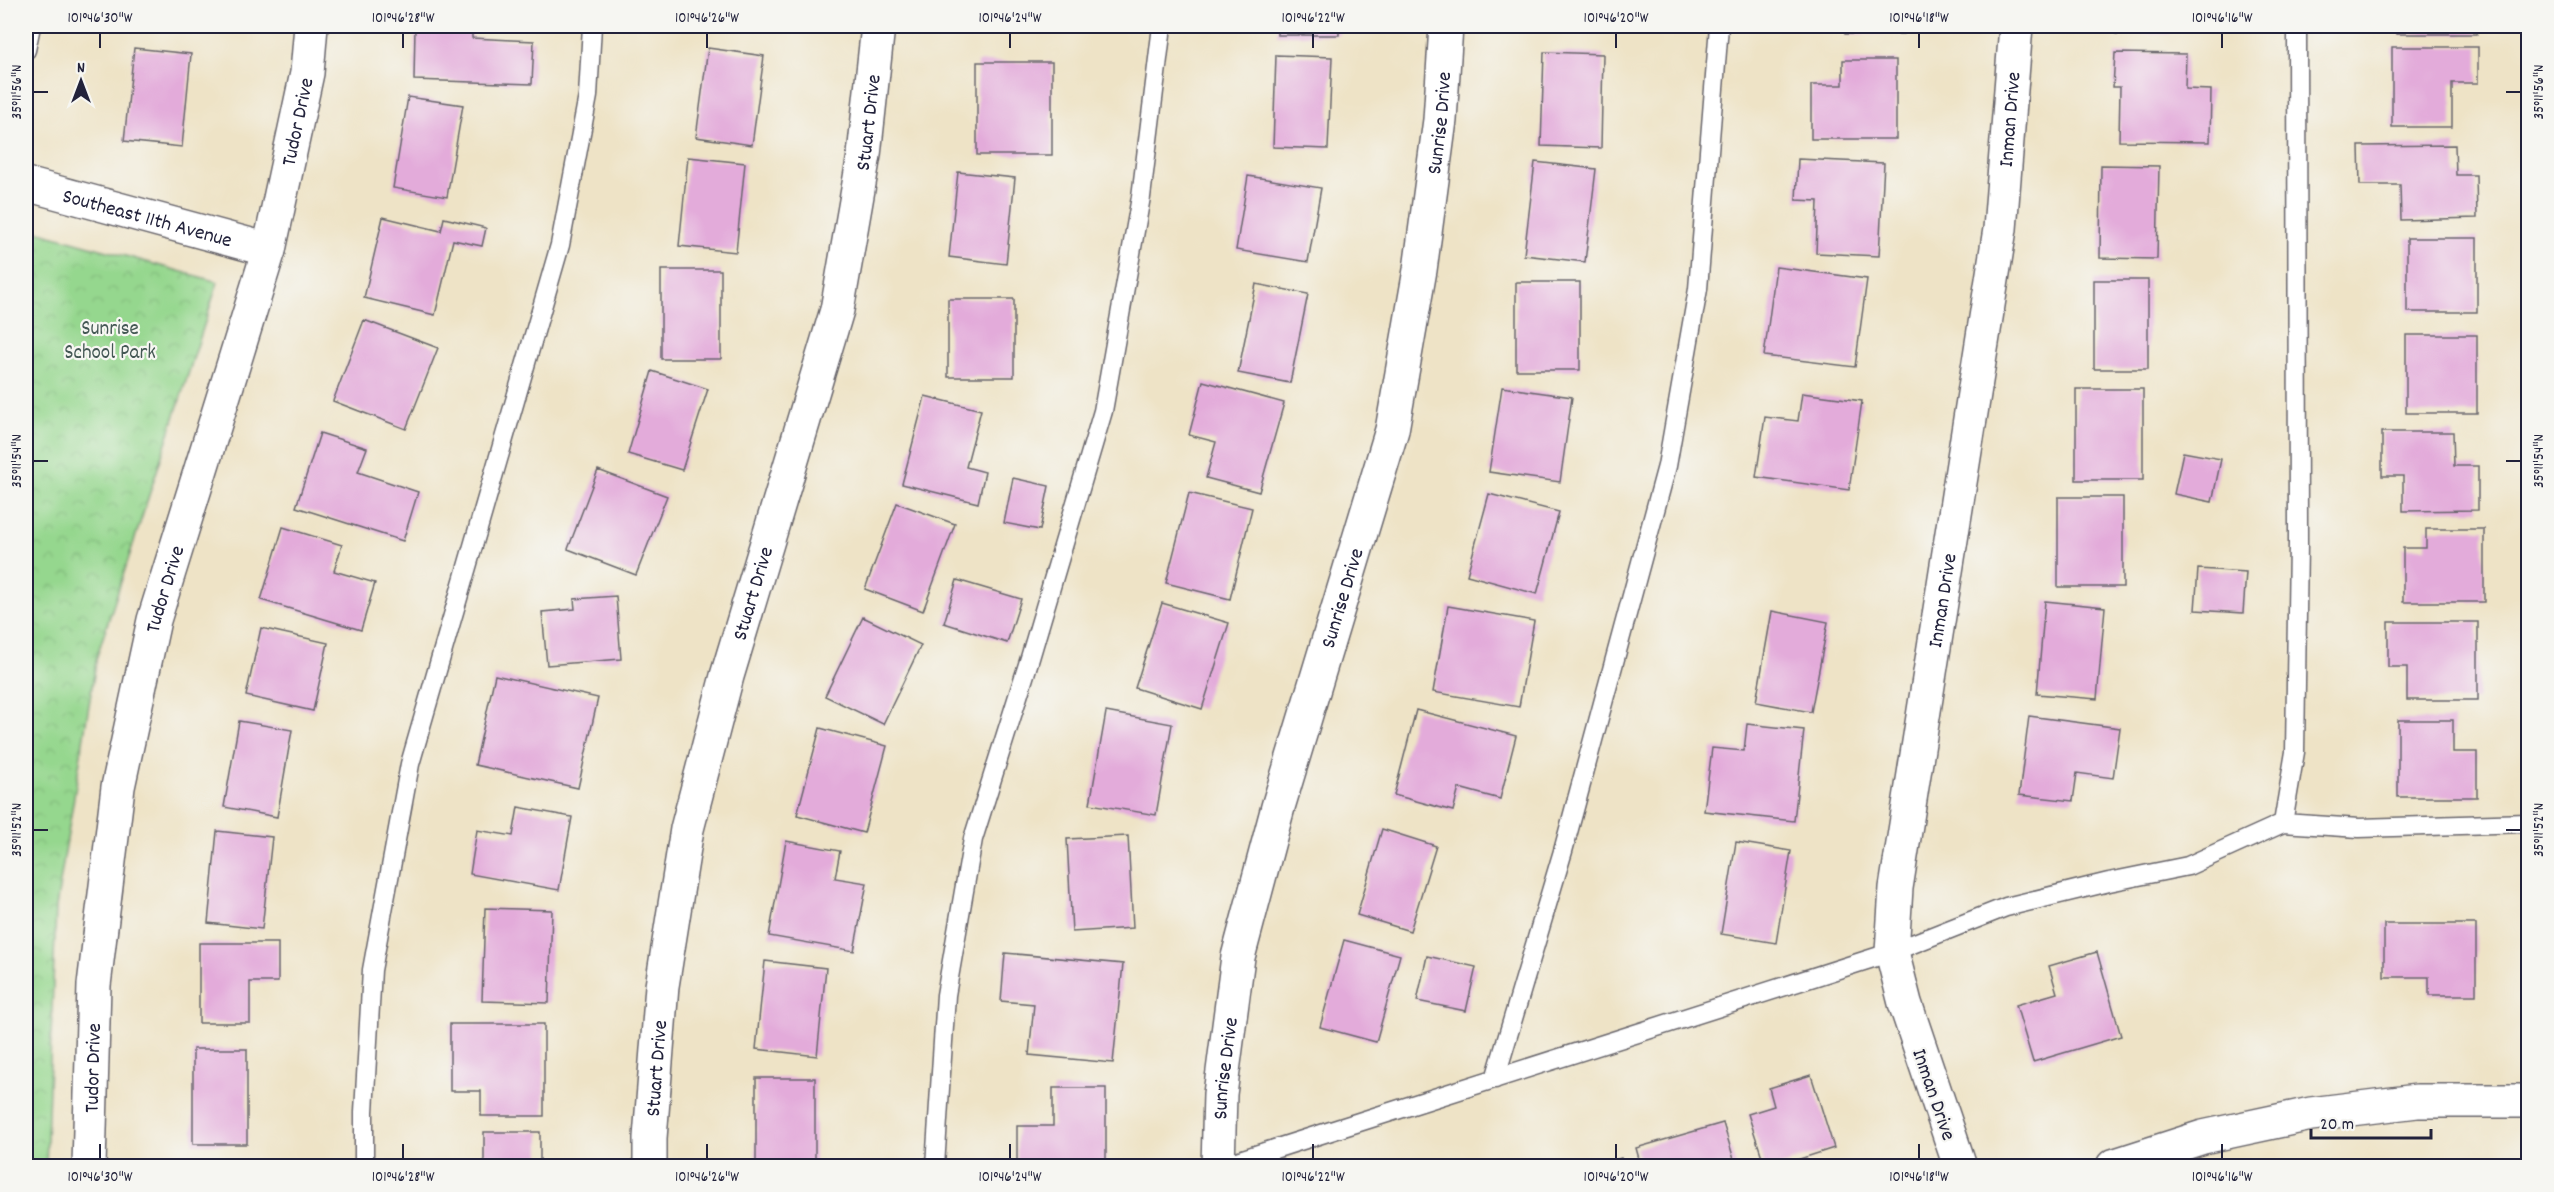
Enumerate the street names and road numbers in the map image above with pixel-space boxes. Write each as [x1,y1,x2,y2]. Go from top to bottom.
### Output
street label: Sunrise Drive [1421,71,1461,177]
street label: Inman Drive [1993,71,2030,168]
street label: Stuart Drive [850,73,891,173]
street label: Tudor Drive [275,75,324,169]
street label: Southeast 11th Avenue [59,183,235,257]
street label: Tudor Drive [140,542,194,636]
street label: Stuart Drive [726,543,783,645]
street label: Sunrise Drive [1315,545,1373,652]
street label: Inman Drive [1922,551,1967,650]
street label: Sunrise Drive [1207,1016,1248,1120]
street label: Stuart Drive [640,1019,677,1118]
street label: Tudor Drive [78,1023,111,1113]
street label: Inman Drive [1902,1045,1962,1145]

